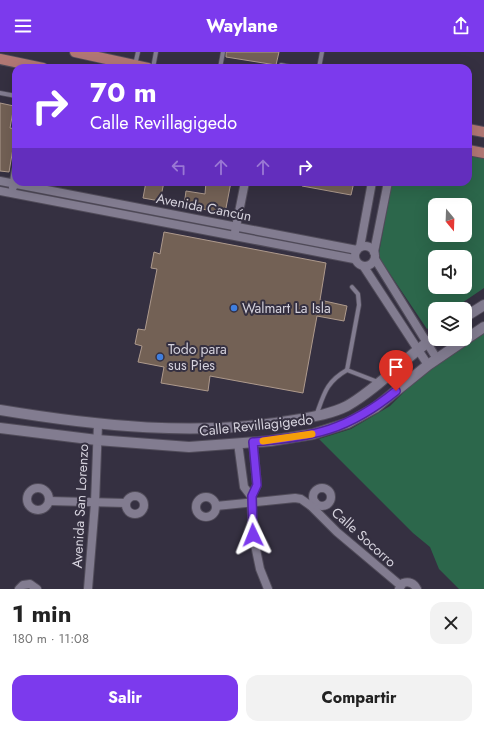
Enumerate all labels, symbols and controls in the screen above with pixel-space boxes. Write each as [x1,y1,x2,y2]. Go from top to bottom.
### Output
text: Waylane [206,13,278,39]
icon: menu [12,15,34,37]
icon: share [450,15,472,37]
text: 70 m [90,72,157,113]
icon: right [24,80,76,132]
text: Calle Revillagigedo [90,110,237,136]
icon: left [168,156,190,178]
icon: ahead [210,156,232,178]
icon: ahead [252,156,274,178]
icon: right [294,156,316,178]
street label: Avenida Cancún [155,188,253,226]
north arrow [428,198,472,242]
map controls [428,198,472,346]
button: sound [428,250,472,294]
place label: Walmart La Isla [242,298,331,318]
button: layers [428,302,472,346]
marker: Walmart La Isla [229,303,239,313]
place label: Todo para sus Pies [168,339,227,375]
pin [379,350,413,391]
marker: Todo para sus Pies [155,352,165,362]
icon: arrive [385,356,407,378]
street label: Calle Revillagigedo [198,409,314,441]
street label: Avenida San Lorenzo [67,443,93,569]
street label: Calle Socorro [327,503,401,572]
position arrow [232,514,274,556]
text: 1 min [12,596,72,631]
button: close [430,602,472,644]
text: 180 m · 11:08 [12,629,89,648]
button: Salir [12,675,238,721]
button: Compartir [246,675,472,721]

